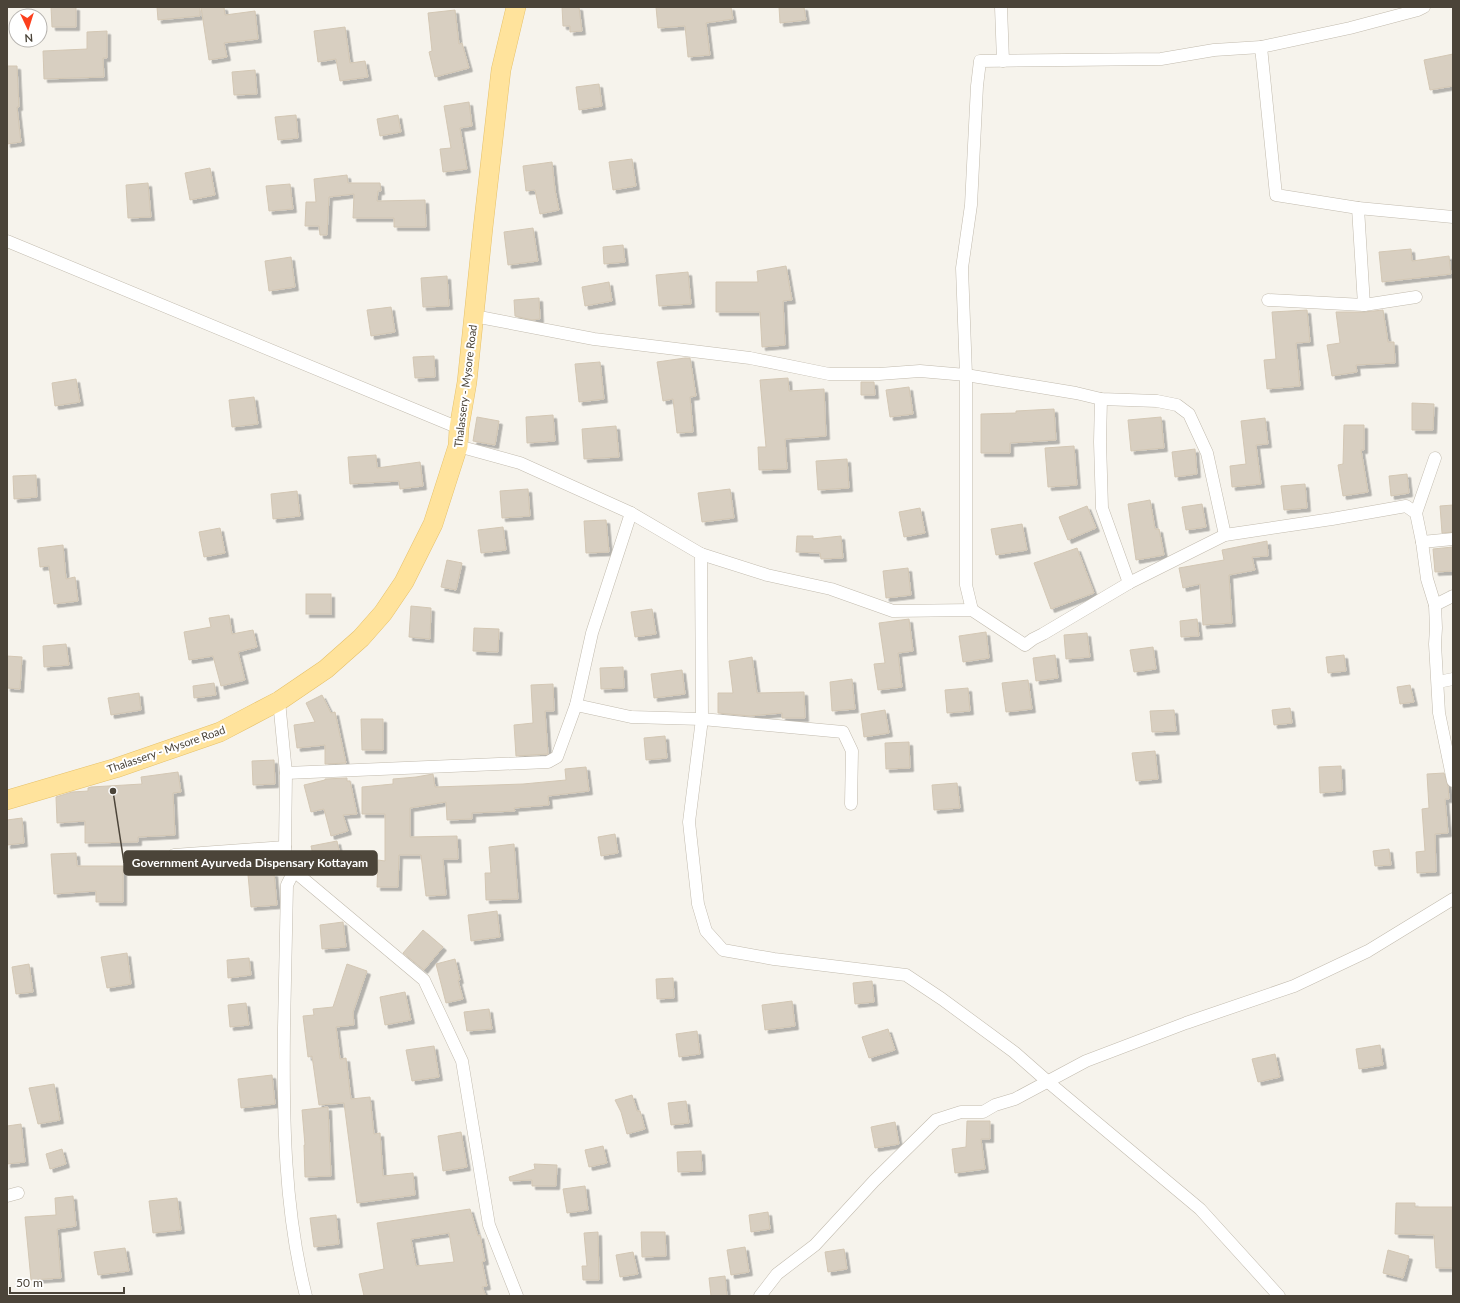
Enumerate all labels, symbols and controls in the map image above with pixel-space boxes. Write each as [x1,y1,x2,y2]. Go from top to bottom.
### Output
north arrow [8,8,48,48]
text: N [24,32,33,45]
street label: Thalassery - Mysore Road [451,324,479,448]
street label: Thalassery - Mysore Road [105,723,227,775]
callout: Government Ayurveda Dispensary Kottayam [124,851,377,875]
text: Government Ayurveda Dispensary Kottayam [132,855,368,870]
scale bar [10,1269,124,1295]
text: 50 m [16,1275,43,1290]

